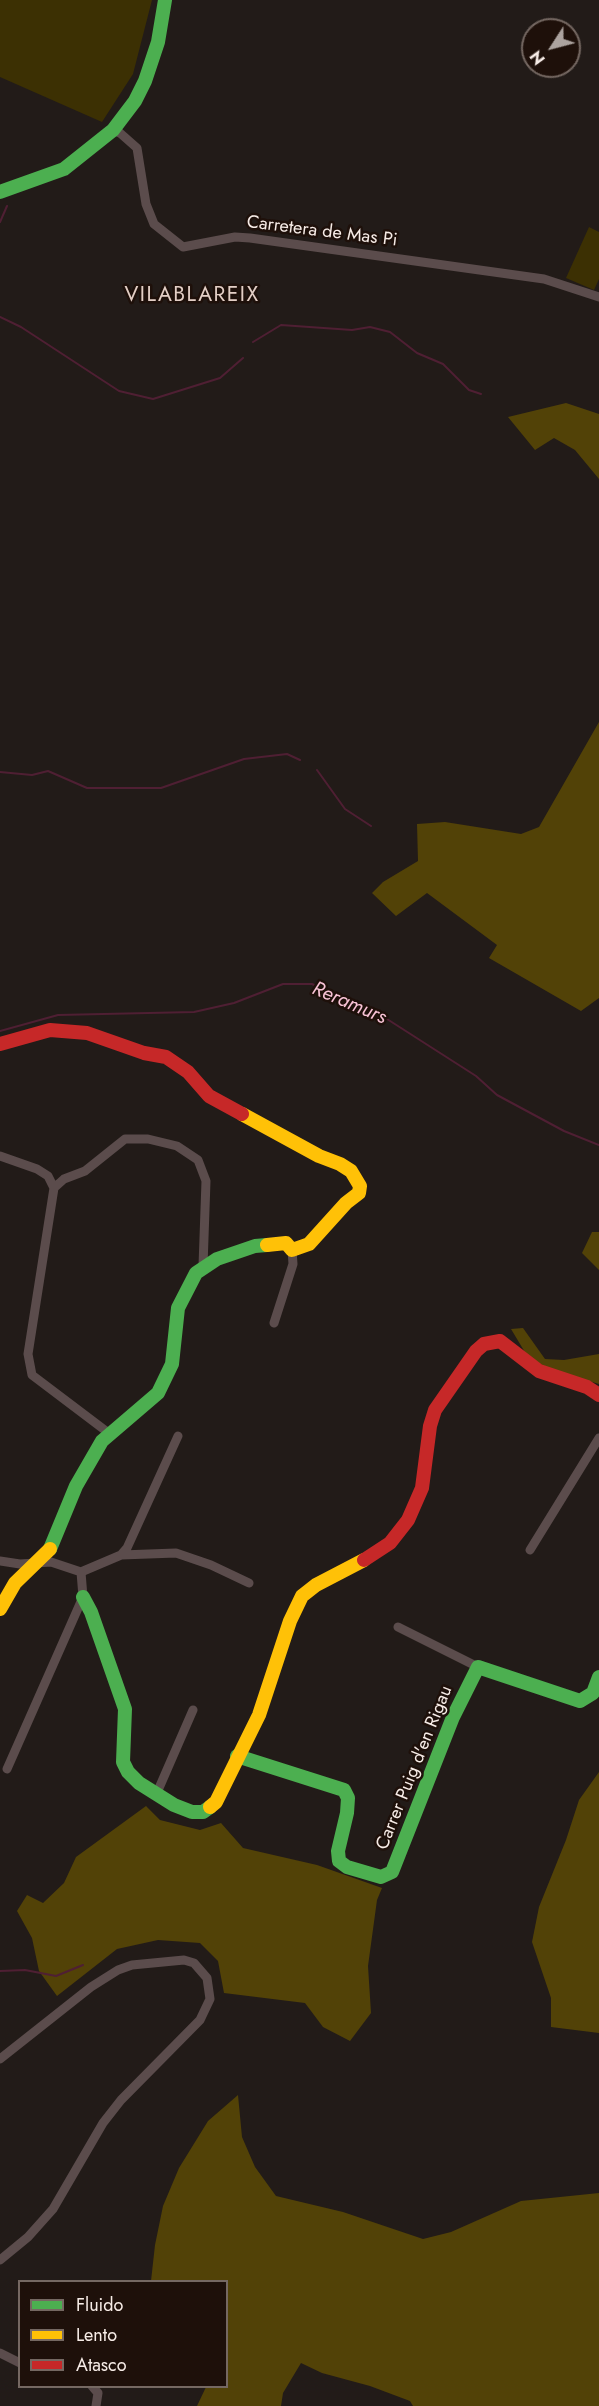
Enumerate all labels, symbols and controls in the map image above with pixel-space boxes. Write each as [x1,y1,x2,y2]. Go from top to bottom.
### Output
north arrow [521,18,581,78]
text: N [525,46,551,70]
street label: Carretera de Mas Pi [245,212,399,252]
district label: VILABLAREIX [124,283,260,309]
water label: Reramurs [308,978,390,1030]
street label: Carrer Puig d'en Rigau [372,1683,458,1853]
legend [18,2280,228,2388]
text: Fluido [76,2292,123,2318]
text: Lento [76,2322,117,2348]
text: Atasco [76,2352,127,2378]

